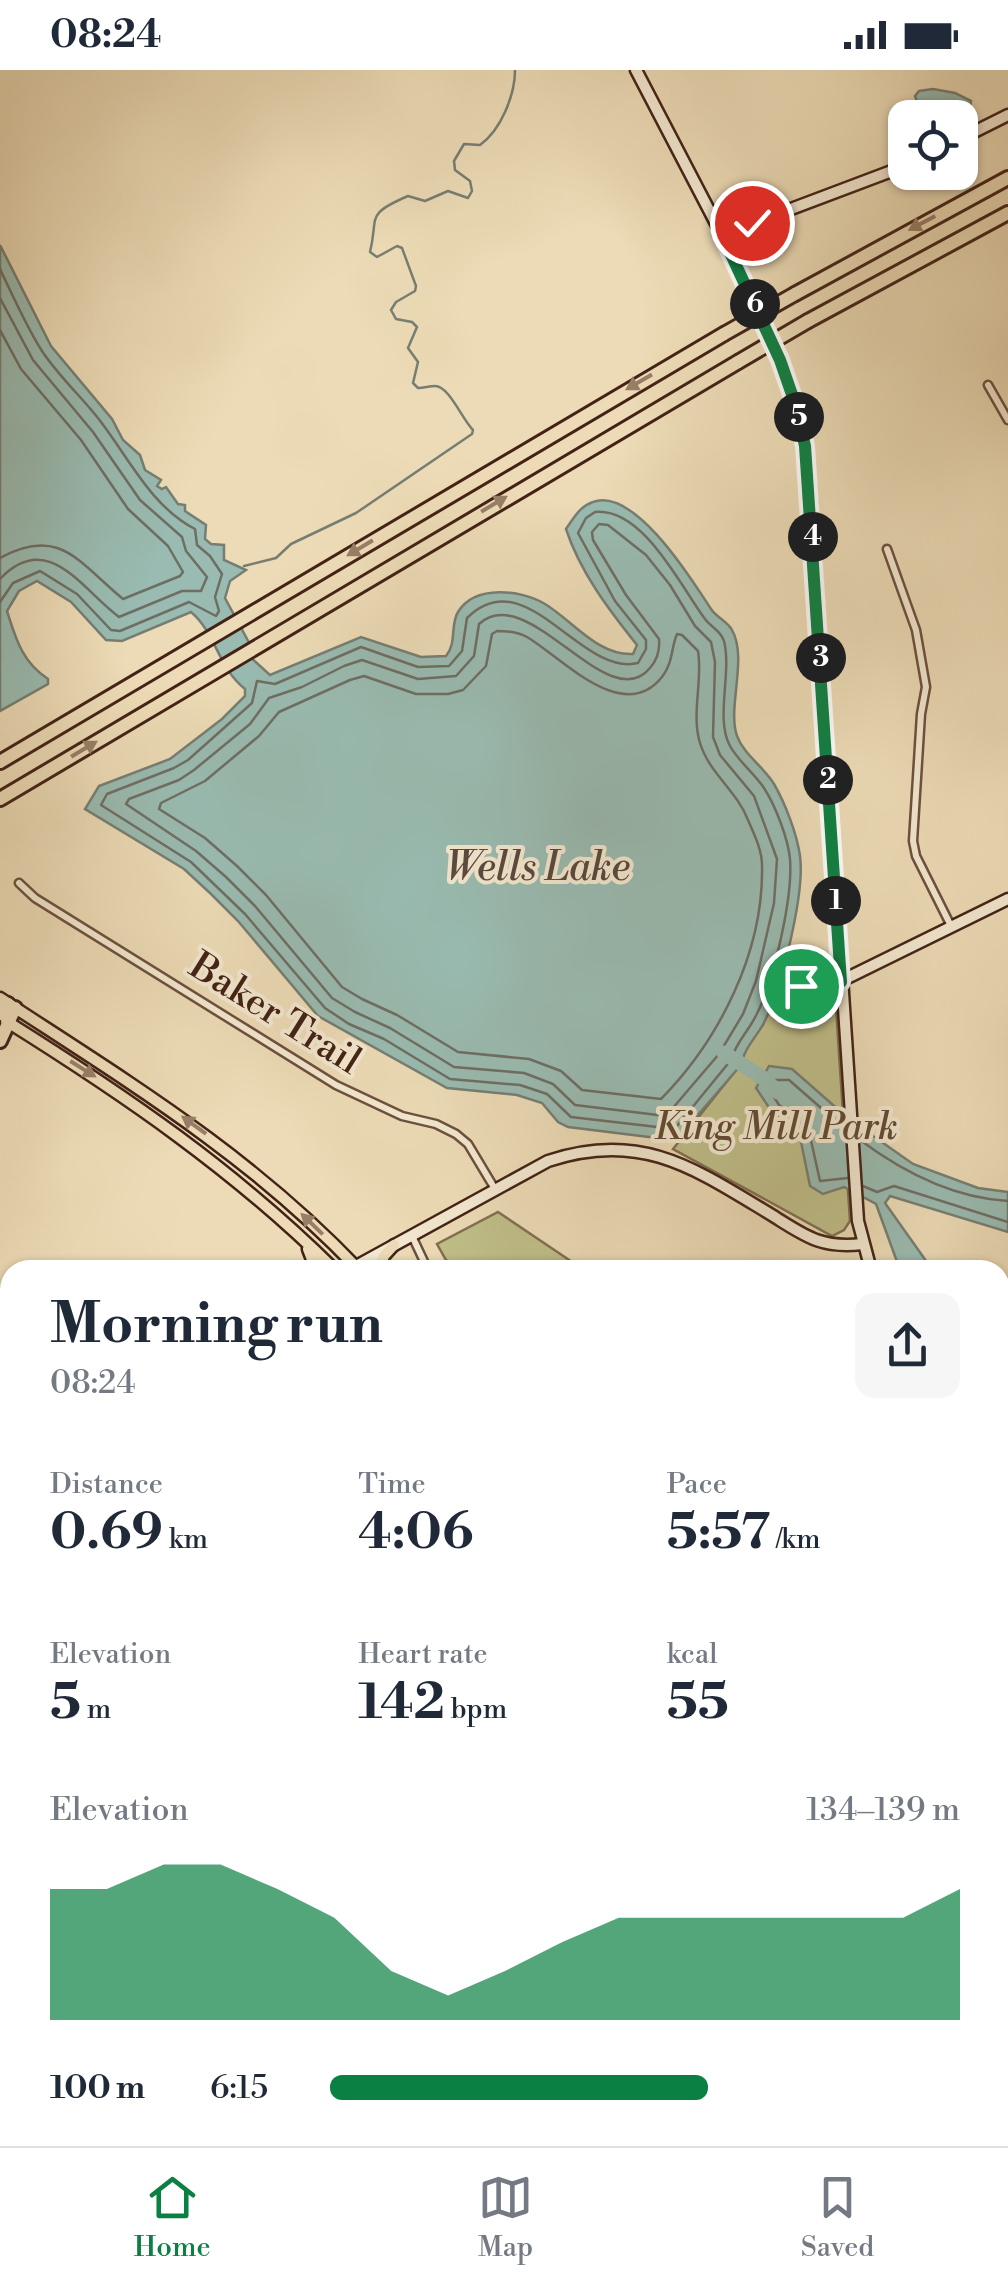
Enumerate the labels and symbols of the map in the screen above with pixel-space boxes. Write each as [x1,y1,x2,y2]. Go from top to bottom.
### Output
pin [710,181,795,266]
one-way arrow [907,214,936,231]
pin: 6 [730,279,780,329]
one-way arrow [625,374,654,391]
pin: 5 [774,392,824,442]
one-way arrow [480,496,508,514]
pin: 4 [788,512,838,562]
one-way arrow [346,539,374,556]
pin: 3 [796,633,846,683]
one-way arrow [70,741,98,758]
pin: 2 [803,755,853,805]
water label: Wells Lake [446,843,631,893]
pin: 1 [811,876,861,926]
street label: Baker Trail [180,942,369,1085]
pin [759,944,844,1029]
one-way arrow [69,1060,97,1077]
park label: King Mill Park [654,1104,898,1151]
one-way arrow [181,1116,207,1135]
one-way arrow [300,1213,324,1236]

